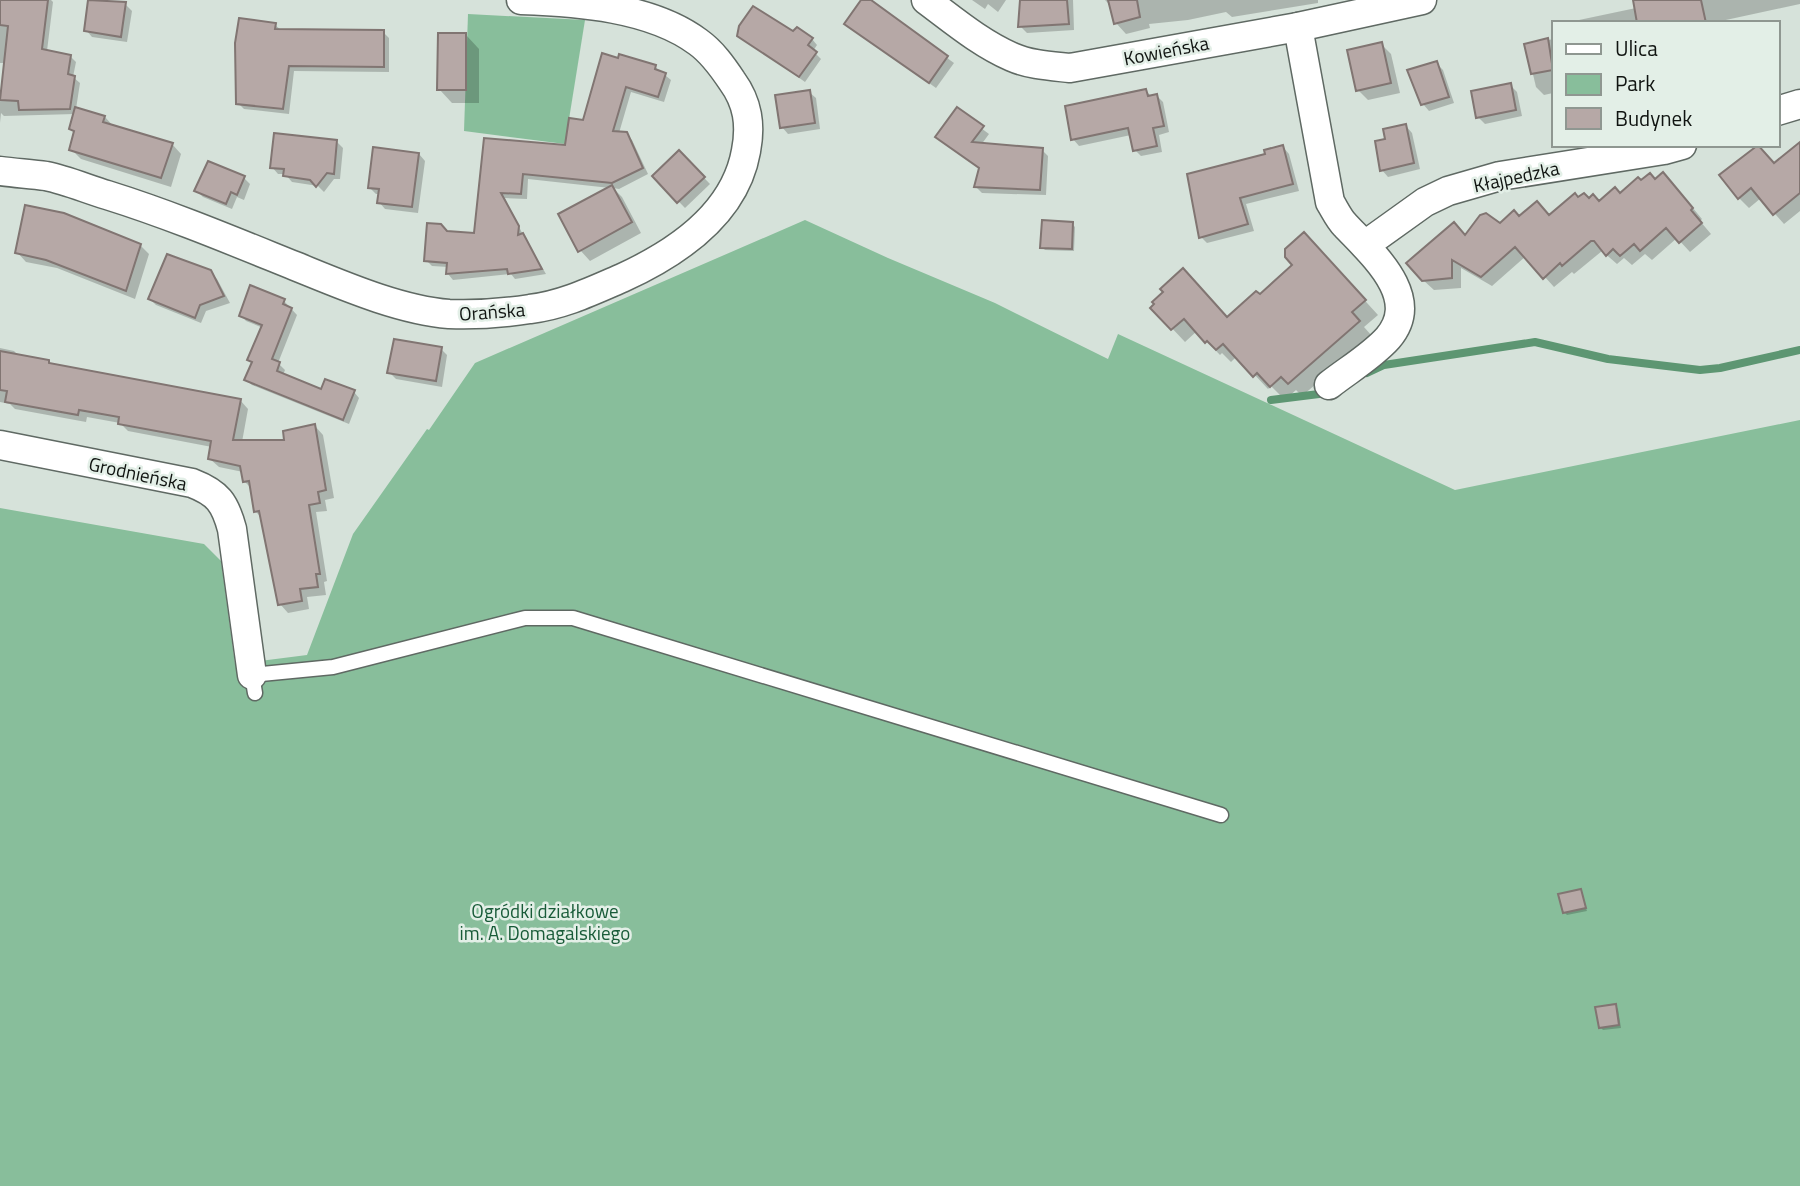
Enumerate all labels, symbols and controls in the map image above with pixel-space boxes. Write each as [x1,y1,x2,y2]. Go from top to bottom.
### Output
legend [1552,21,1779,147]
street label: Kowieńska [1121,27,1212,72]
text: Ulica [1615,32,1658,64]
text: Park [1615,67,1655,99]
text: Budynek [1615,102,1692,134]
street label: Kłajpedzka [1470,153,1562,199]
street label: Orańska [458,294,527,328]
street label: Grodnieńska [86,448,190,498]
park label: Ogródki działkowe im. A. Domagalskiego [460,896,630,947]

